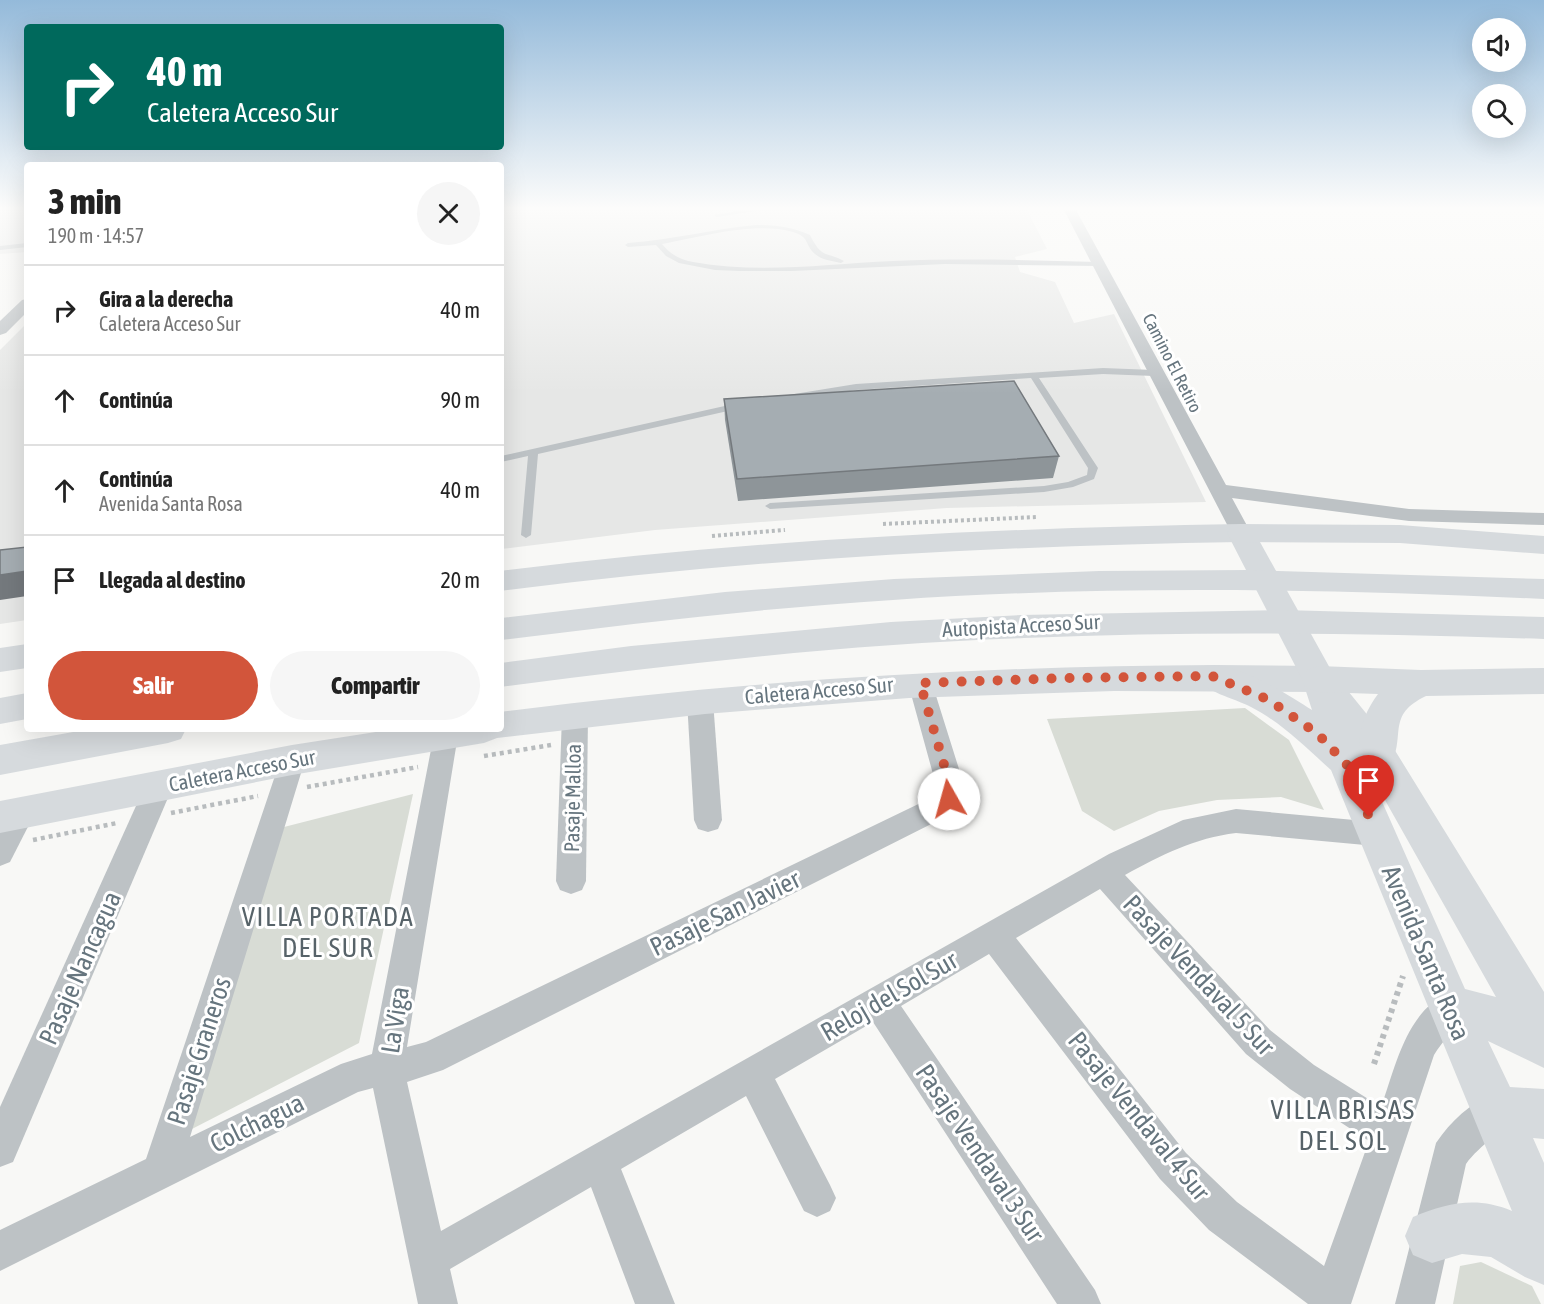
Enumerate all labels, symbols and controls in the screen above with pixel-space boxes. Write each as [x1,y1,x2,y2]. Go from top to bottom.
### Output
map controls [1472,18,1526,138]
button: sound [1472,18,1526,72]
text: 40 m [147,47,222,95]
icon: right [48,48,126,126]
button: search [1472,84,1526,138]
text: Caletera Acceso Sur [147,97,338,128]
text: 3 min [48,180,122,222]
button: close [417,182,480,245]
text: 190 m · 14:57 [48,224,144,247]
text: Gira a la derecha [99,286,233,312]
icon: right [48,294,81,327]
text: 40 m [440,297,480,323]
street label: Camino El Retiro [1138,310,1206,416]
text: Caletera Acceso Sur [99,312,241,335]
icon: ahead [48,384,81,417]
text: Continúa [99,387,173,413]
text: 90 m [440,387,480,413]
text: Continúa [99,466,173,492]
icon: ahead [48,474,81,507]
text: 40 m [440,477,480,503]
text: Avenida Santa Rosa [99,492,243,515]
icon: arrive [48,564,81,597]
text: Llegada al destino [99,567,246,593]
text: 20 m [440,567,480,593]
street label: Autopista Acceso Sur [942,609,1101,641]
button: Salir [48,651,258,720]
button: Compartir [270,651,480,720]
street label: Caletera Acceso Sur [744,672,895,708]
street label: Caletera Acceso Sur [167,744,318,796]
street label: Pasaje Malloa [559,744,585,852]
pin [1343,755,1394,817]
icon: arrive [1352,764,1385,797]
position arrow [917,767,981,831]
street label: Avenida Santa Rosa [1376,861,1476,1045]
street label: Pasaje San Javier [645,864,805,962]
street label: Pasaje Nancagua [33,887,127,1049]
street label: Pasaje Vendaval 5 Sur [1117,889,1281,1061]
district label: VILLA PORTADA DEL SUR [242,901,414,963]
street label: Reloj del Sol Sur [815,945,963,1047]
street label: Pasaje Graneros [161,973,237,1129]
street label: La Viga [375,984,415,1056]
street label: Pasaje Vendaval 4 Sur [1062,1026,1216,1206]
street label: Pasaje Vendaval 3 Sur [910,1059,1051,1248]
street label: Colchagua [205,1087,309,1159]
district label: VILLA BRISAS DEL SOL [1270,1094,1416,1156]

